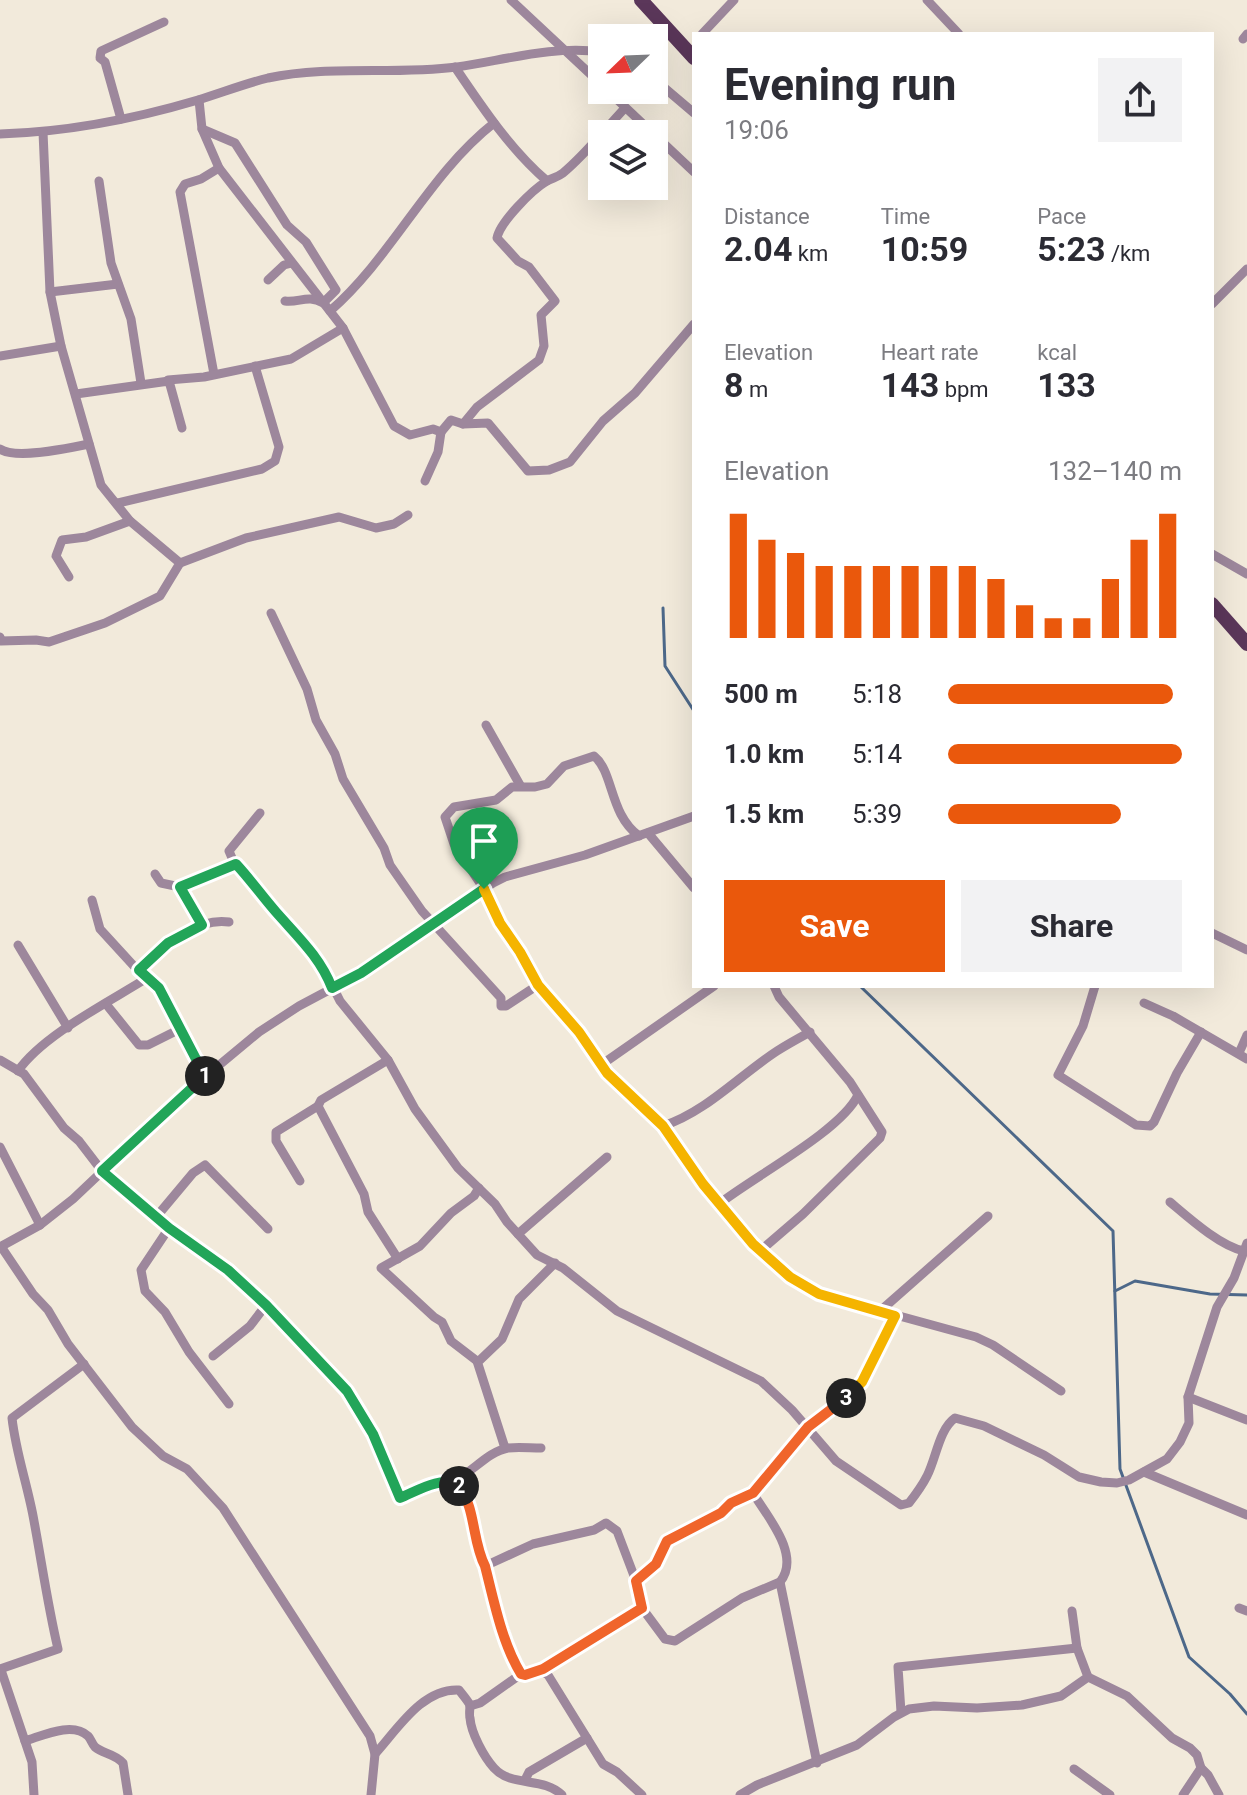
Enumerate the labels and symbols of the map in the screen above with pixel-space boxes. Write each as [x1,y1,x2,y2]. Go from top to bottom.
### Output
north arrow [588,24,668,104]
pin [450,807,518,889]
pin: 1 [185,1056,225,1096]
pin: 3 [826,1378,866,1418]
pin: 2 [439,1466,479,1506]

